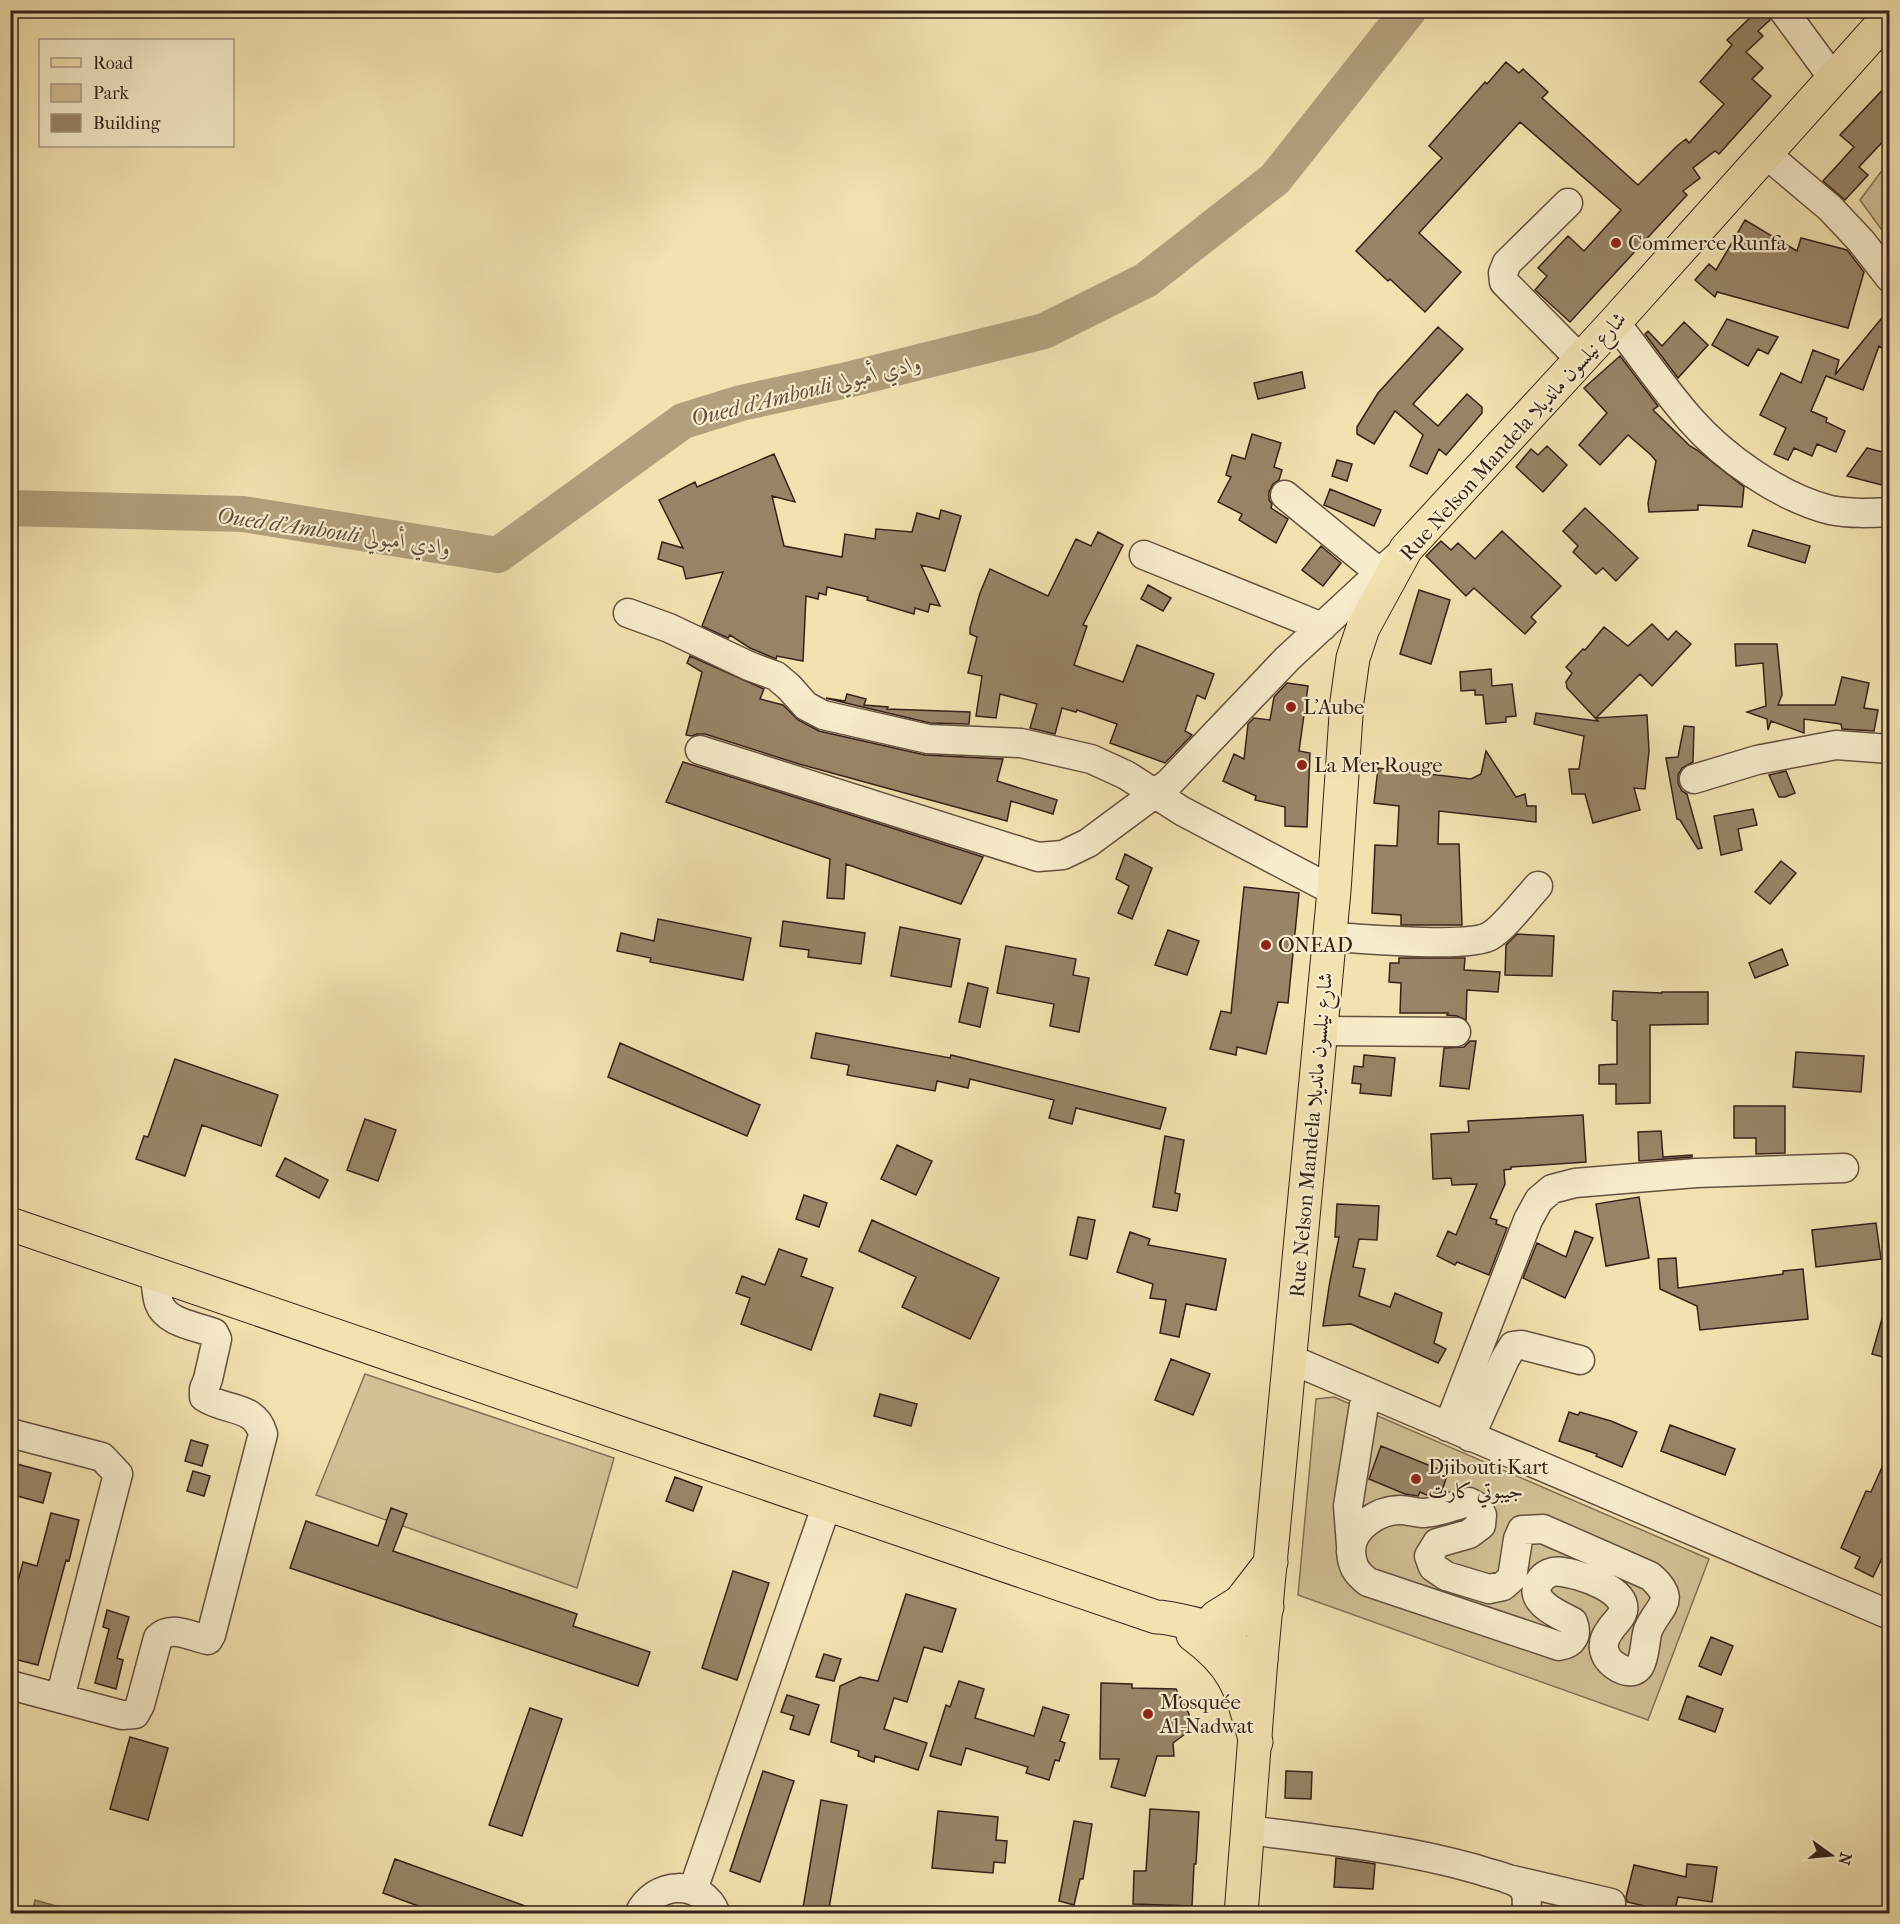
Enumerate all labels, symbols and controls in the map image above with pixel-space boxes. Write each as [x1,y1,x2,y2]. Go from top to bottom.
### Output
legend [39,39,234,147]
text: Road [93,53,133,74]
text: Park [93,83,130,104]
text: Building [93,113,161,134]
place label: Commerce Runfa [1628,231,1787,255]
marker: Commerce Runfa [1609,236,1623,250]
street label: Rue Nelson Mandela شارع نيلسون مانديلا [1395,307,1636,569]
water label: Oued d'Ambouli وادي أمبولي [688,347,925,437]
water label: Oued d'Ambouli وادي أمبولي [214,500,453,566]
place label: L'Aube [1303,695,1365,719]
marker: L'Aube [1284,700,1298,714]
place label: La Mer Rouge [1314,753,1443,777]
marker: La Mer Rouge [1295,758,1309,772]
place label: ONEAD [1278,933,1353,957]
marker: ONEAD [1259,938,1273,952]
street label: Rue Nelson Mandela شارع نيلسون مانديلا [1285,971,1343,1299]
place label: Djibouti Kart جيبوتي كارت [1428,1455,1549,1508]
marker: Djibouti Kart جيبوتي كارت [1409,1472,1423,1486]
place label: Mosquée Al-Nadwat [1159,1690,1254,1738]
marker: Mosquée Al-Nadwat [1141,1707,1155,1721]
north arrow [1801,1825,1861,1885]
text: N [1834,1850,1856,1868]

